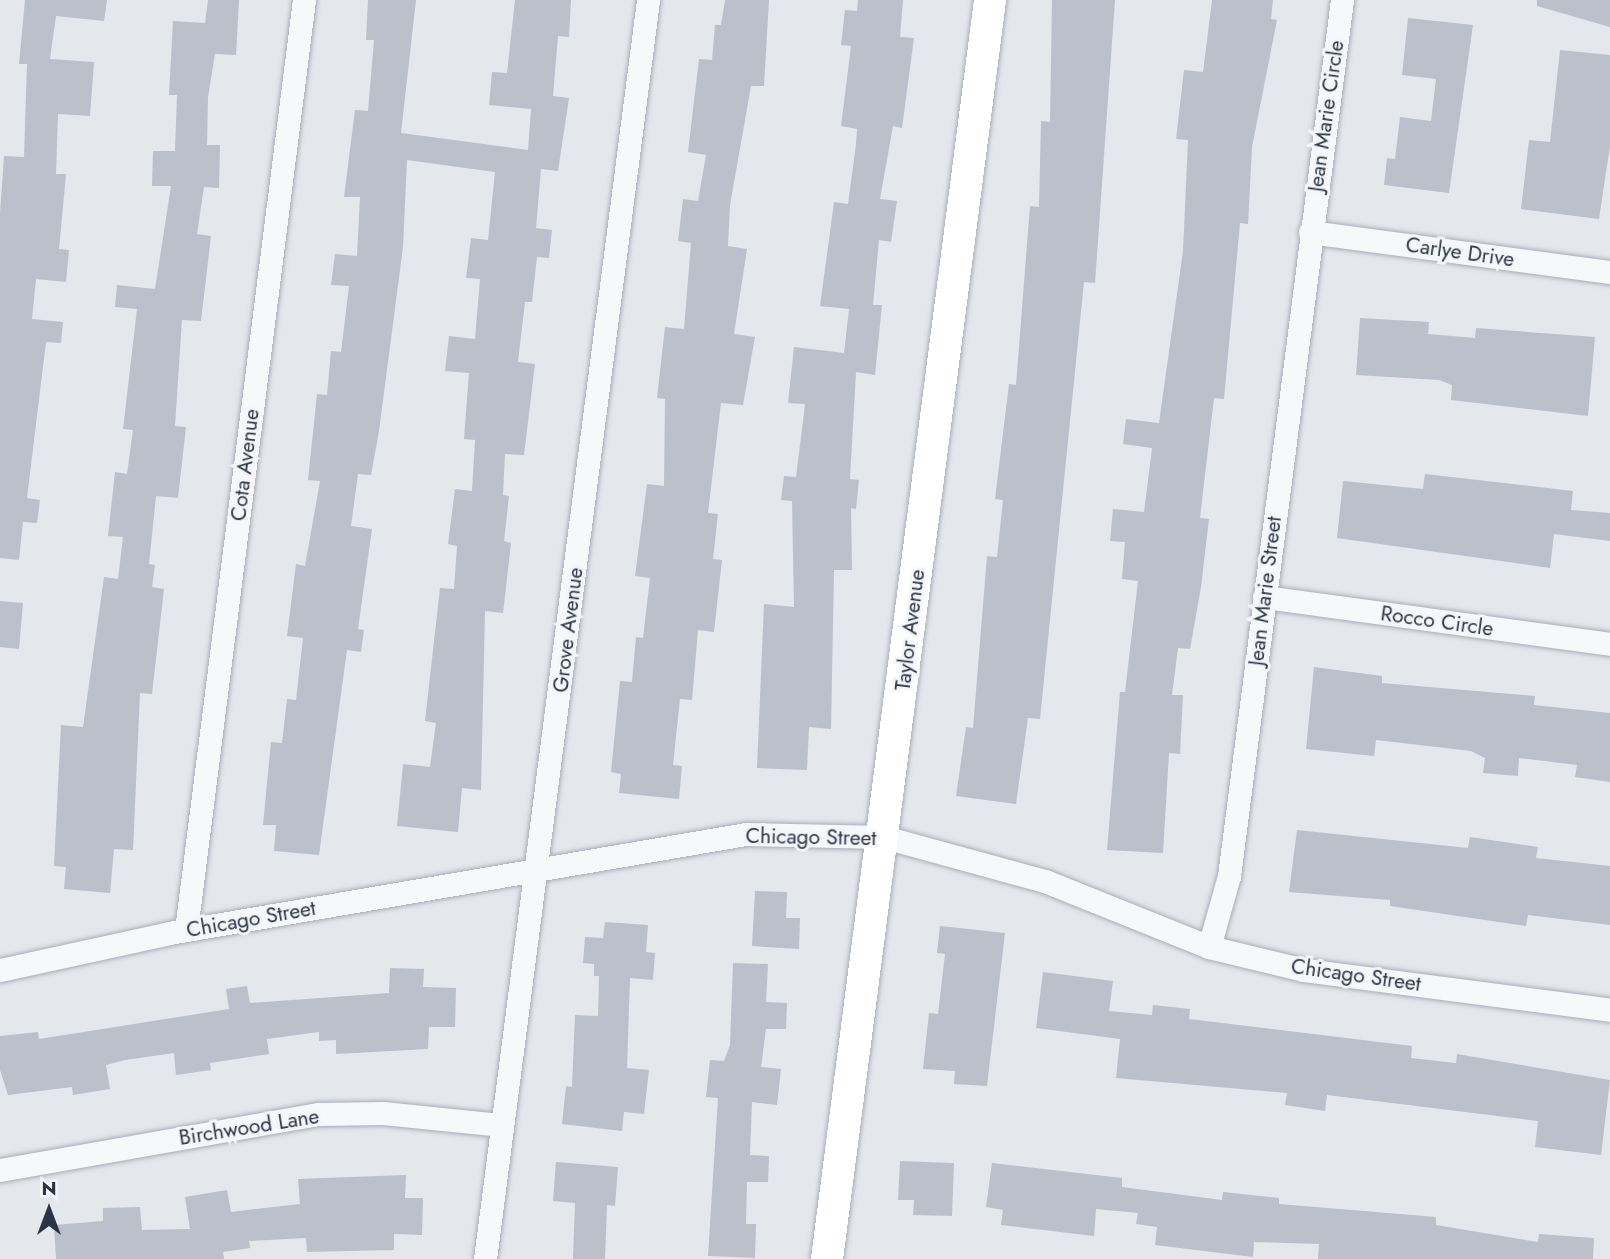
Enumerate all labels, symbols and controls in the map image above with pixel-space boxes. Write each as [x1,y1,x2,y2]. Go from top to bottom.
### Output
street label: Jean Marie Circle [1303,39,1349,193]
street label: Carlye Drive [1404,232,1516,272]
street label: Cota Avenue [226,408,264,522]
street label: Jean Marie Street [1243,515,1287,667]
street label: Grove Avenue [548,566,588,694]
street label: Taylor Avenue [890,568,930,692]
street label: Rocco Circle [1379,601,1495,641]
street label: Chicago Street [745,823,877,851]
street label: Chicago Street [184,895,318,943]
street label: Chicago Street [1289,953,1423,997]
street label: Birchwood Lane [177,1103,321,1151]
north arrow [14,1175,84,1245]
text: N [41,1175,57,1202]

